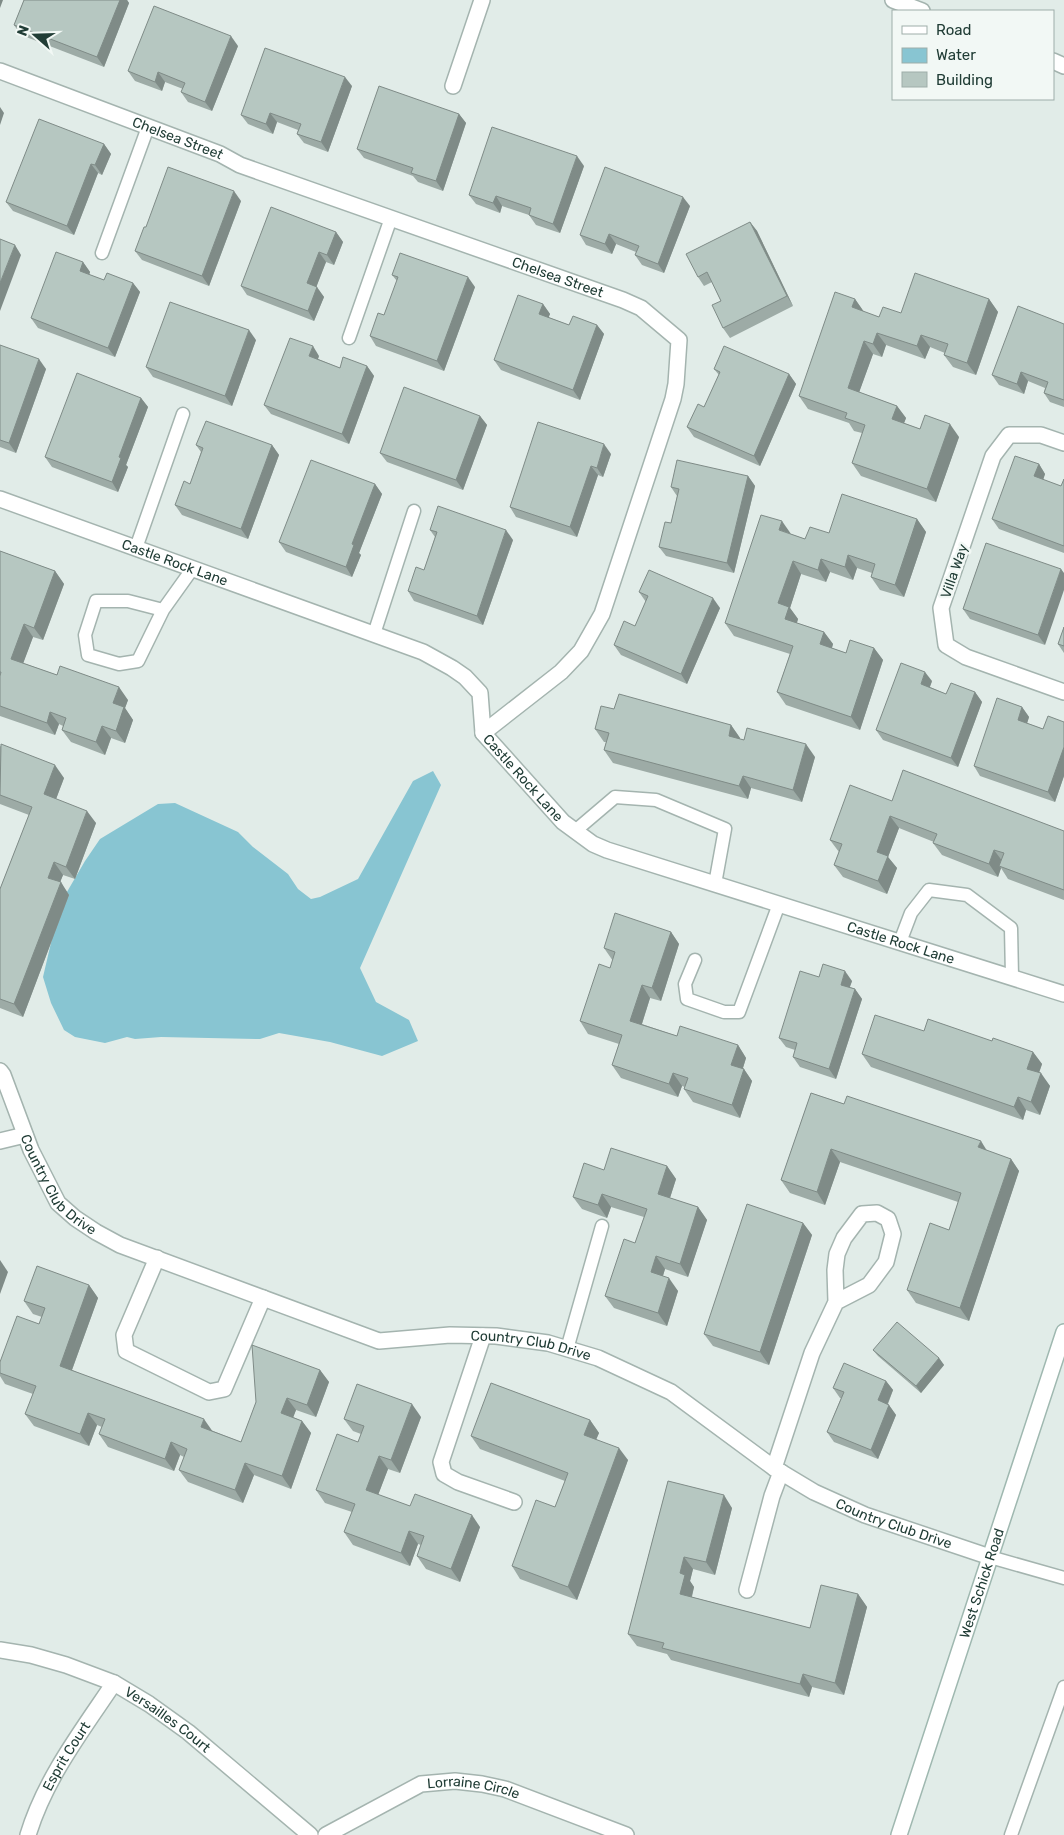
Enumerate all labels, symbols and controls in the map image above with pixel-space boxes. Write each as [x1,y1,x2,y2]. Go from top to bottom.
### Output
north arrow [10,10,60,60]
legend [892,10,1054,100]
text: Road [936,21,972,39]
text: N [14,23,33,38]
text: Water [936,46,976,64]
text: Building [936,71,993,89]
street label: Chelsea Street [130,114,227,163]
street label: Chelsea Street [510,254,606,302]
street label: Castle Rock Lane [119,536,230,590]
street label: Villa Way [937,541,972,601]
street label: Castle Rock Lane [479,731,567,825]
street label: Castle Rock Lane [845,918,957,968]
street label: Country Club Drive [17,1132,100,1239]
street label: Country Club Drive [470,1327,593,1364]
street label: Country Club Drive [833,1495,954,1553]
street label: West Schick Road [956,1526,1008,1640]
street label: Versailles Court [121,1683,214,1757]
street label: Esprit Court [39,1718,95,1794]
street label: Lorraine Circle [426,1773,522,1803]

